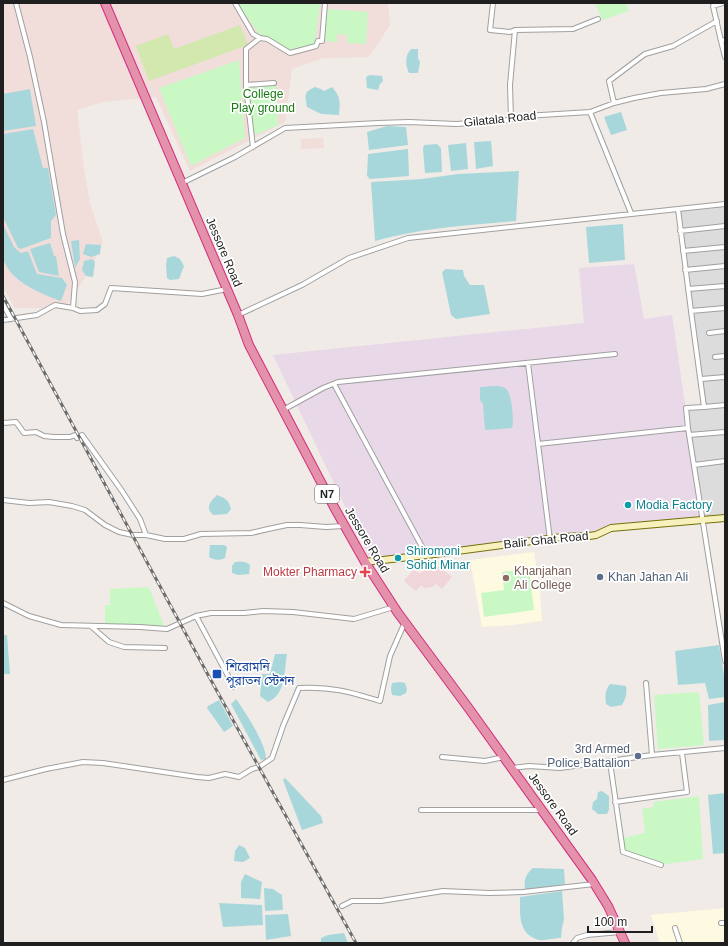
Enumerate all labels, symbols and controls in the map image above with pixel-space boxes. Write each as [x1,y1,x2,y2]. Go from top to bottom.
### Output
park label: College Play ground [231,87,295,115]
street label: Gilatala Road [463,108,537,130]
street label: Jessore Road [203,215,245,289]
road number: N7 [315,485,339,503]
place label: Modia Factory [636,498,712,512]
marker: Modia Factory [623,500,633,510]
street label: Jessore Road [342,505,392,575]
street label: Balir Ghat Road [503,529,589,551]
place label: Shiromoni Sohid Minar [406,544,470,572]
marker: Shiromoni Sohid Minar [393,553,403,563]
place label: Khanjahan Ali College [514,564,572,592]
place label: Mokter Pharmacy [263,565,357,579]
marker: Mokter Pharmacy [360,567,370,577]
place label: Khan Jahan Ali [608,570,688,584]
marker: Khan Jahan Ali [595,572,605,582]
marker: Khanjahan Ali College [501,573,511,583]
place label: শিরোমনি পুরাতন স্টেশন [225,659,295,689]
marker: শিরোমনি পুরাতন স্টেশন [211,668,223,680]
place label: 3rd Armed Police Battalion [547,742,630,770]
marker: 3rd Armed Police Battalion [633,751,643,761]
street label: Jessore Road [526,770,580,838]
scale bar [588,908,652,934]
text: 100 m [594,915,627,929]

